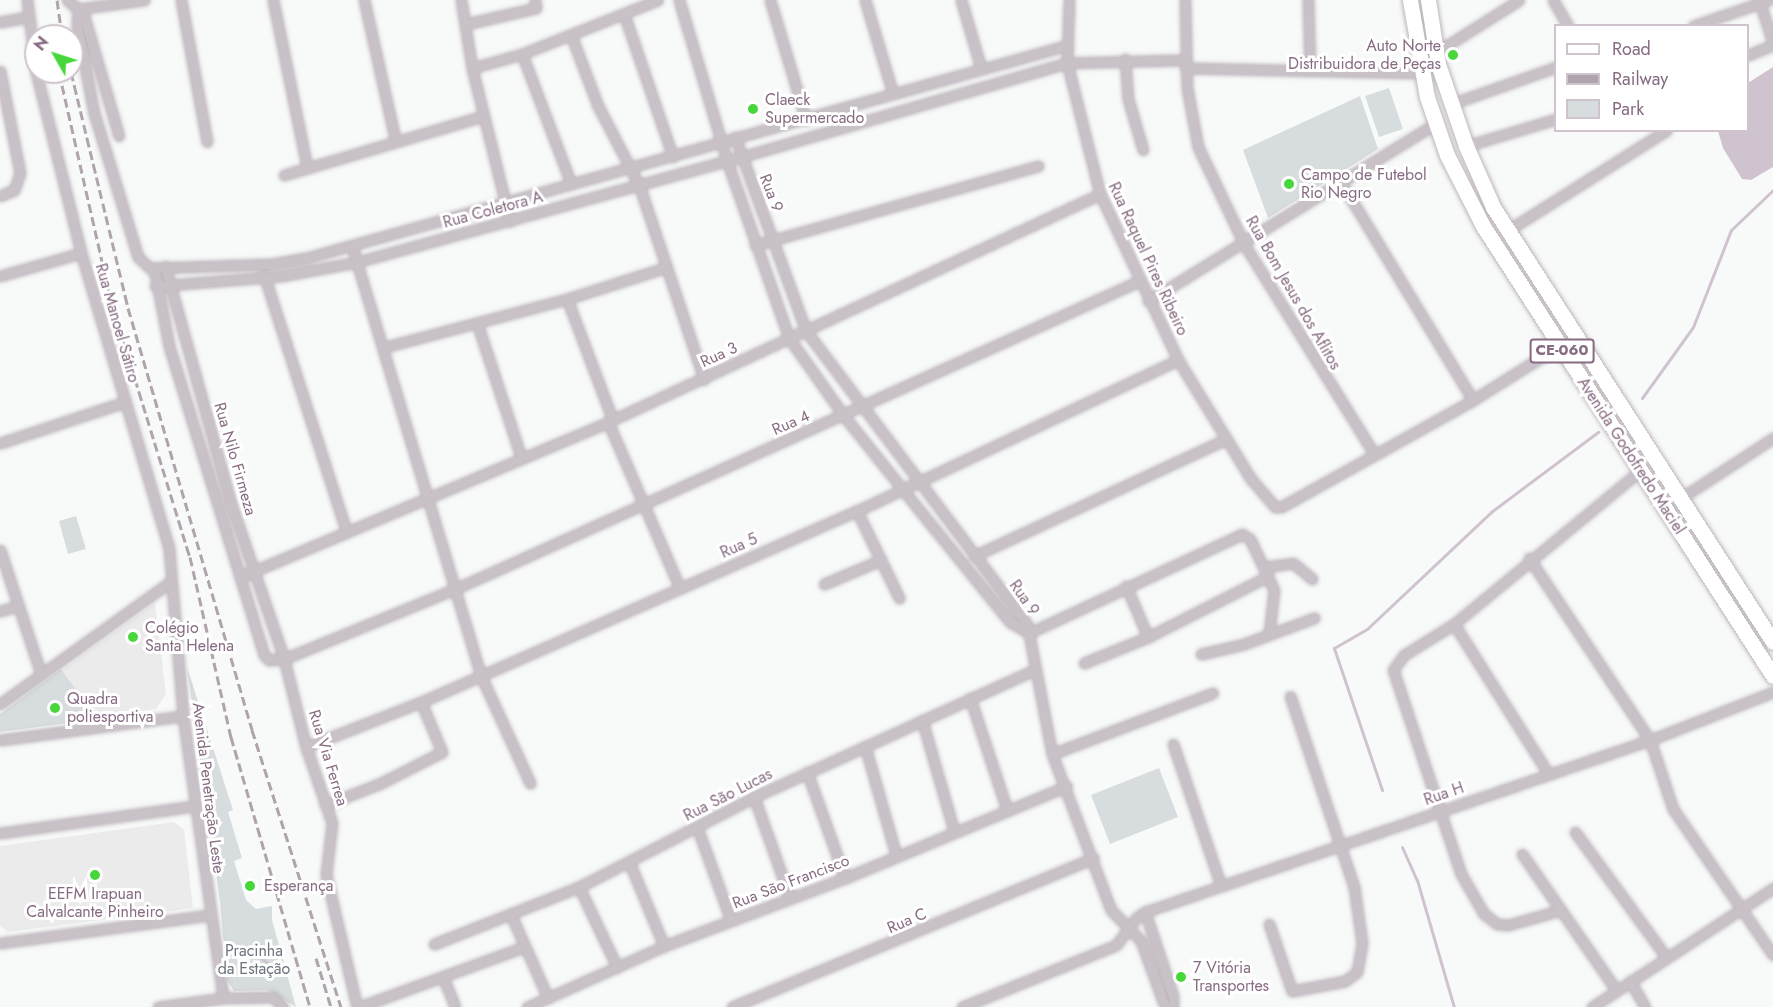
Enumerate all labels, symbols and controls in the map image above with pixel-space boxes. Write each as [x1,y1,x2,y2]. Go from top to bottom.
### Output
north arrow [24,24,84,84]
legend [1554,24,1749,132]
text: N [28,31,54,56]
place label: Auto Norte Distribuidora de Peças [1288,36,1441,74]
text: Road [1612,36,1651,62]
marker: Auto Norte Distribuidora de Peças [1446,48,1460,62]
text: Railway [1612,66,1668,92]
place label: Claeck Supermercado [765,90,864,128]
text: Park [1612,96,1644,122]
marker: Claeck Supermercado [746,102,760,116]
place label: Campo de Futebol Rio Negro [1301,165,1427,203]
street label: Rua 9 [755,171,787,215]
marker: Campo de Futebol Rio Negro [1282,177,1296,191]
street label: Rua Raquel Pires Ribeiro [1104,179,1192,339]
street label: Rua Coletora A [441,187,545,233]
street label: Rua Bom Jesus dos Aflitos [1241,213,1345,373]
street label: Rua Manoel Sátiro [91,261,143,385]
street label: Rua 3 [697,338,741,372]
road number: CE-060 [1529,339,1595,363]
street label: Avenida Godofredo Maciel [1573,374,1689,538]
street label: Rua Nilo Firmeza [210,400,260,518]
street label: Rua 4 [769,406,813,440]
street label: Rua 5 [717,529,761,563]
street label: Rua 9 [1005,576,1043,620]
place label: Colégio Santa Helena [145,618,234,656]
marker: Colégio Santa Helena [126,630,140,644]
place label: Quadra poliesportiva [67,689,153,727]
marker: Quadra poliesportiva [48,701,62,715]
street label: Avenida Penetração Leste [188,701,228,875]
street label: Rua Via Ferrea [304,708,352,808]
street label: Rua São Lucas [680,764,776,826]
street label: Rua H [1421,778,1467,810]
street label: Rua São Francisco [730,851,852,913]
marker: EEFM Irapuan Calvalcante Pinheiro [88,868,102,882]
place label: Esperança [264,876,334,896]
marker: Esperança [241,877,259,895]
place label: EEFM Irapuan Calvalcante Pinheiro [26,884,164,922]
street label: Rua C [884,904,930,938]
park label: Pracinha da Estação [218,941,290,979]
place label: 7 Vitória Transportes [1193,958,1269,996]
marker: 7 Vitória Transportes [1174,970,1188,984]

